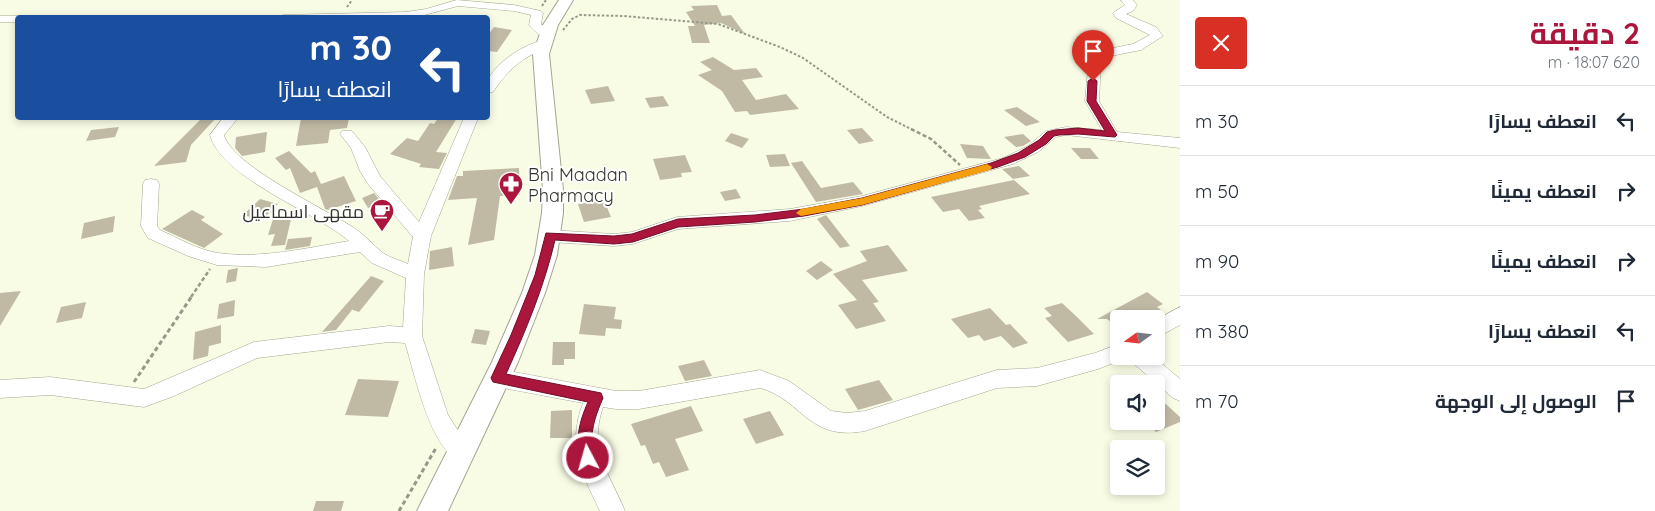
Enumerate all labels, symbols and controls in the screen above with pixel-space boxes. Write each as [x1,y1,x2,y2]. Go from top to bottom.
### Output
text: 2 دقيقة [1530,14,1640,52]
button: close [1195,17,1247,69]
text: 30 m [310,25,392,69]
pin [1072,30,1114,81]
icon: left [410,35,475,100]
icon: arrive [1079,37,1107,65]
text: 620 m · 18:07 [1548,52,1640,72]
text: انعطف يسارًا [278,75,392,103]
icon: left [1612,107,1640,135]
text: 30 m [1195,109,1239,133]
text: انعطف يسارًا [1488,109,1597,133]
place label: Bni Maadan Pharmacy [528,163,628,207]
pharmacy icon: Bni Maadan Pharmacy [498,171,524,205]
icon: right [1612,177,1640,205]
text: 50 m [1195,179,1239,203]
text: انعطف يمينًا [1490,179,1597,203]
cafe icon: مقهى اسماعيل [369,198,395,232]
place label: مقهى اسماعيل [243,200,364,223]
icon: right [1612,247,1640,275]
text: 90 m [1195,249,1239,273]
text: انعطف يمينًا [1490,249,1597,273]
north arrow [1110,310,1165,365]
map controls [1110,310,1165,495]
icon: left [1612,317,1640,345]
text: 380 m [1195,319,1249,343]
text: انعطف يسارًا [1488,319,1597,343]
button: sound [1110,375,1165,430]
icon: arrive [1612,387,1640,415]
text: 70 m [1195,389,1239,413]
text: الوصول إلى الوجهة [1435,389,1597,413]
position arrow [561,431,613,483]
button: layers [1110,440,1165,495]

